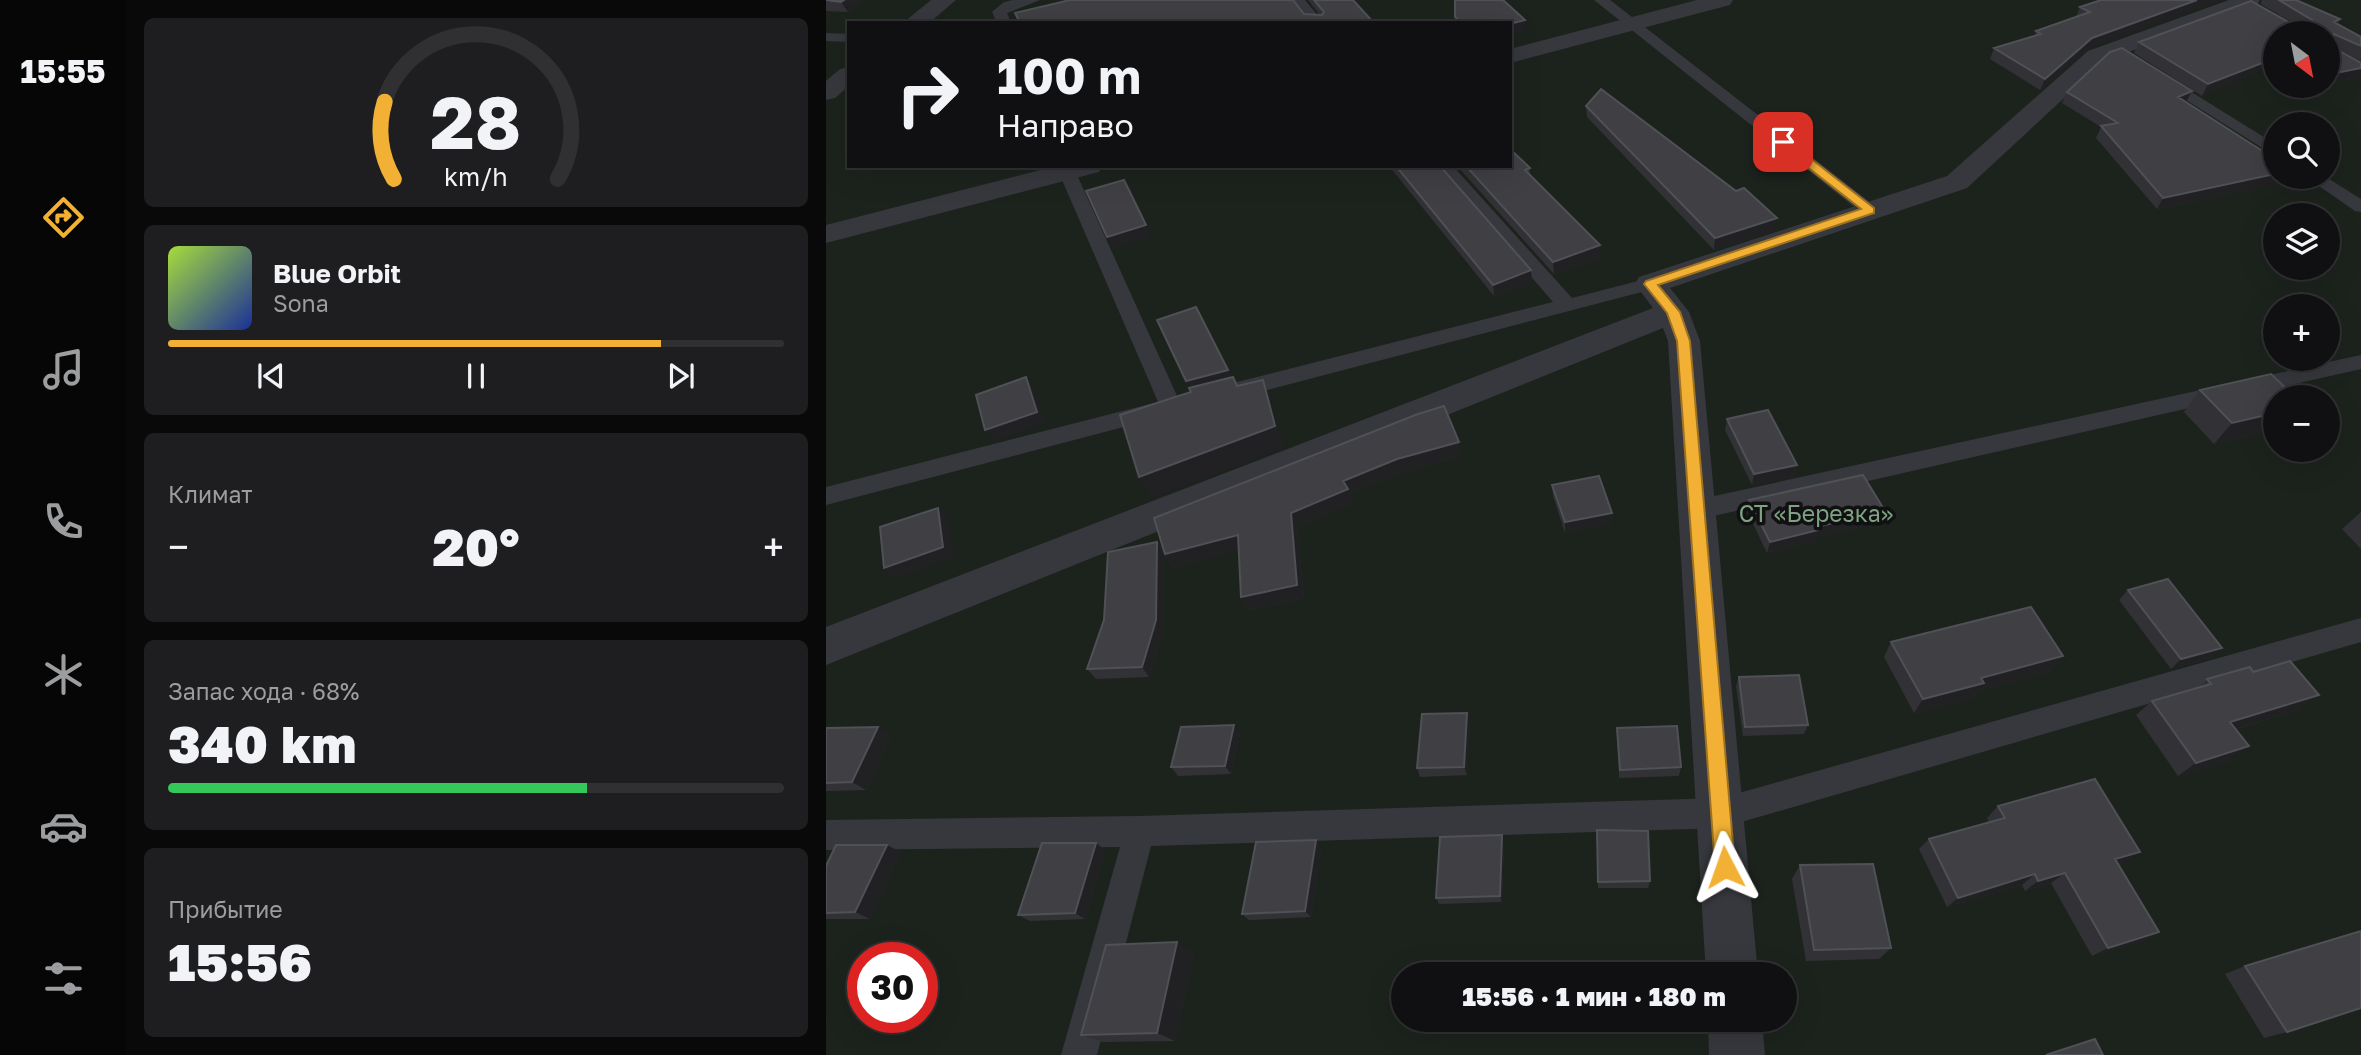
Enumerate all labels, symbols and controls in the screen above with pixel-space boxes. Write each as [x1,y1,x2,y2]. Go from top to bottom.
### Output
north arrow [2263,21,2340,98]
map controls [2263,21,2340,462]
text: 100 m [997,46,1141,105]
icon: right [882,49,973,140]
text: 15:55 [20,52,106,90]
text: 28 [431,78,522,165]
text: Направо [997,106,1134,144]
pin [1753,112,1813,172]
button: search [2263,112,2340,189]
icon: arrive [1764,123,1802,161]
text: km/h [444,161,508,192]
icon: directions [39,193,88,242]
button: layers [2263,203,2340,280]
text: Blue Orbit [273,258,401,289]
text: Sona [273,289,329,317]
button: + [2263,294,2340,371]
icon: music [39,345,88,394]
icon: previous [252,357,290,395]
icon: pause [457,357,495,395]
icon: next [662,357,700,395]
button: − [2263,385,2340,462]
text: Климат [168,480,253,508]
icon: phone [39,497,88,546]
park label: СТ «Березка» [1739,499,1893,527]
text: 20° [433,515,519,577]
text: − [168,524,189,569]
text: + [763,524,784,569]
icon: climate [39,650,88,699]
text: Запас хода · 68% [168,677,359,705]
text: 340 km [168,712,356,774]
icon: car [39,802,88,851]
position arrow [1688,830,1762,904]
text: Прибытие [168,895,283,923]
text: 15:56 [168,930,312,992]
speed limit sign: 30 [847,942,938,1033]
icon: filters [39,954,88,1003]
text: 15:56 · 1 мин · 180 m [1462,981,1726,1012]

